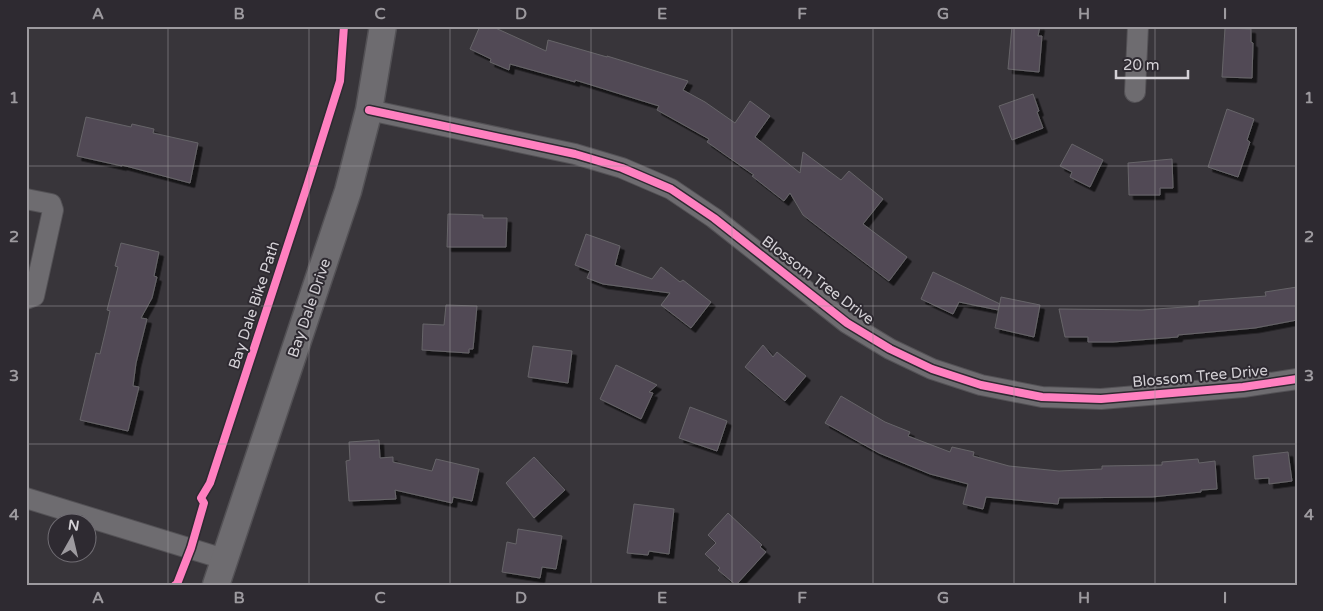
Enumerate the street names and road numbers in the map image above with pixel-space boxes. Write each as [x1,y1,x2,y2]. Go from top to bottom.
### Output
street label: Blossom Tree Drive [758,232,878,328]
street label: Bay Dale Bike Path [225,239,283,371]
street label: Bay Dale Drive [284,256,334,360]
street label: Blossom Tree Drive [1132,361,1268,391]

